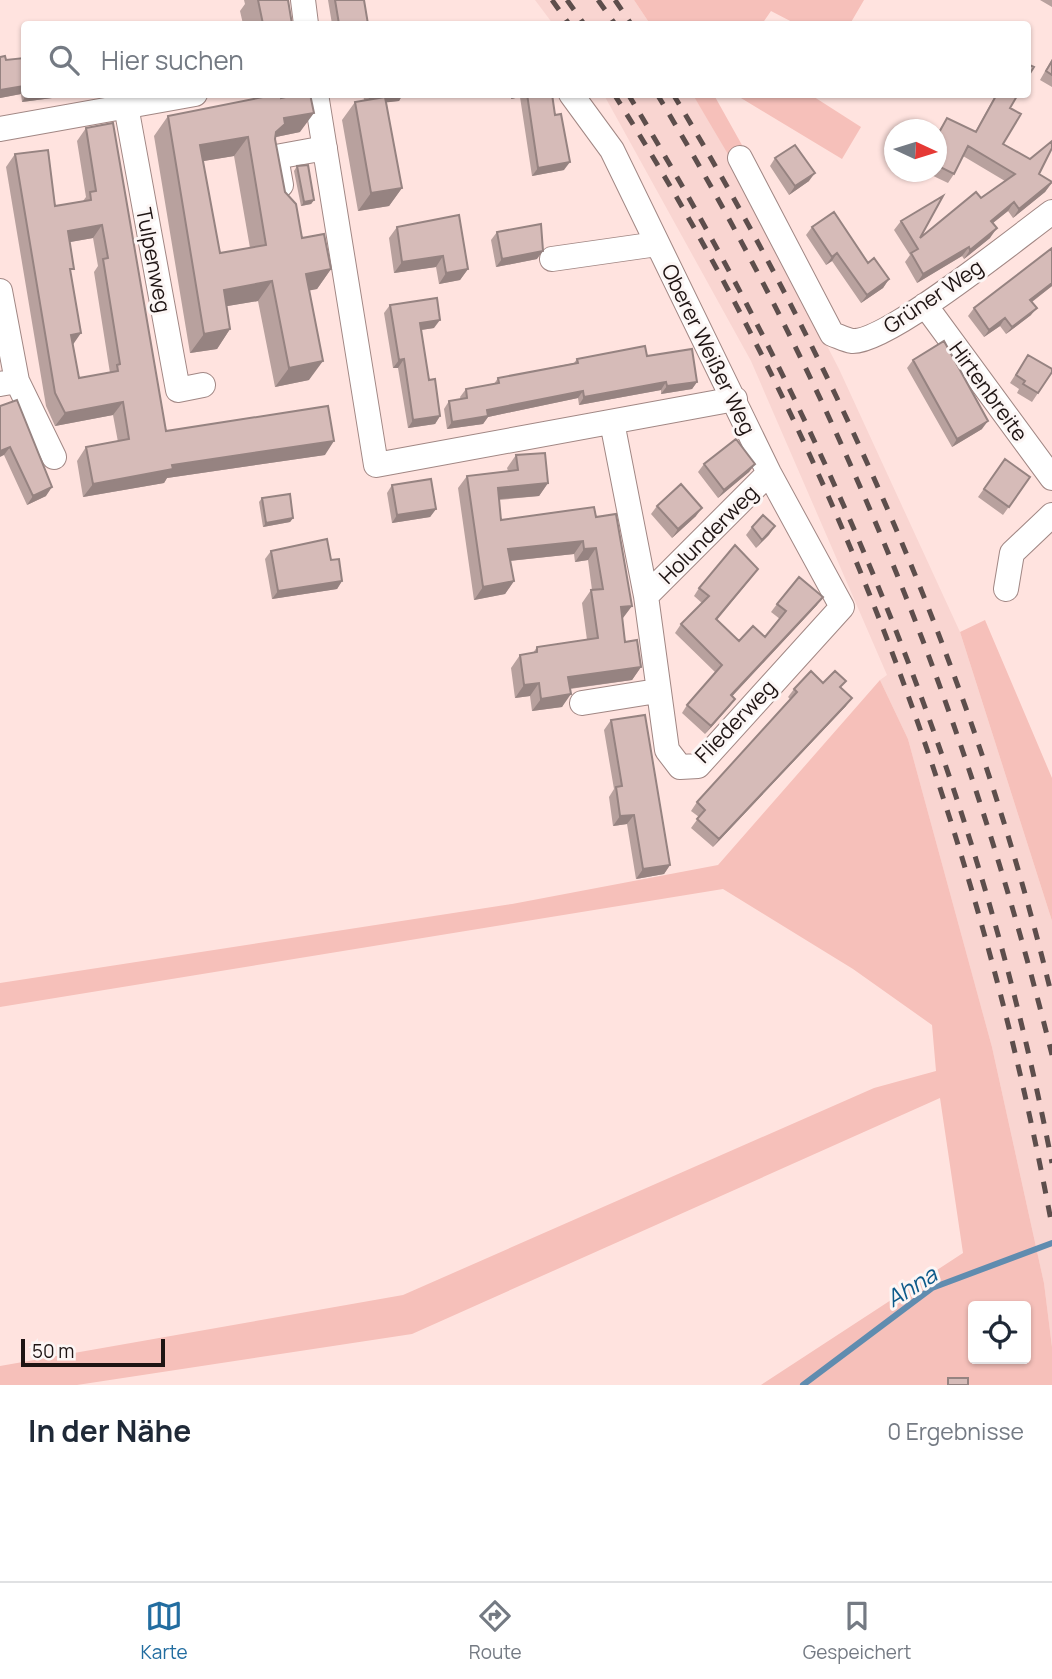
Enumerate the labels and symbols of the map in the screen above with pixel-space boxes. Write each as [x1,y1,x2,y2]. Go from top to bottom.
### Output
north arrow [884,119,947,182]
street label: Tulpenweg [130,205,178,315]
street label: Grüner Weg [878,252,988,340]
street label: Oberer Weißer Weg [656,259,762,439]
street label: Hirtenbreite [943,336,1035,446]
street label: Holunderweg [652,478,764,590]
street label: Fliederweg [688,673,782,769]
water label: Ahna [879,1257,944,1314]
scale bar [21,1336,164,1368]

